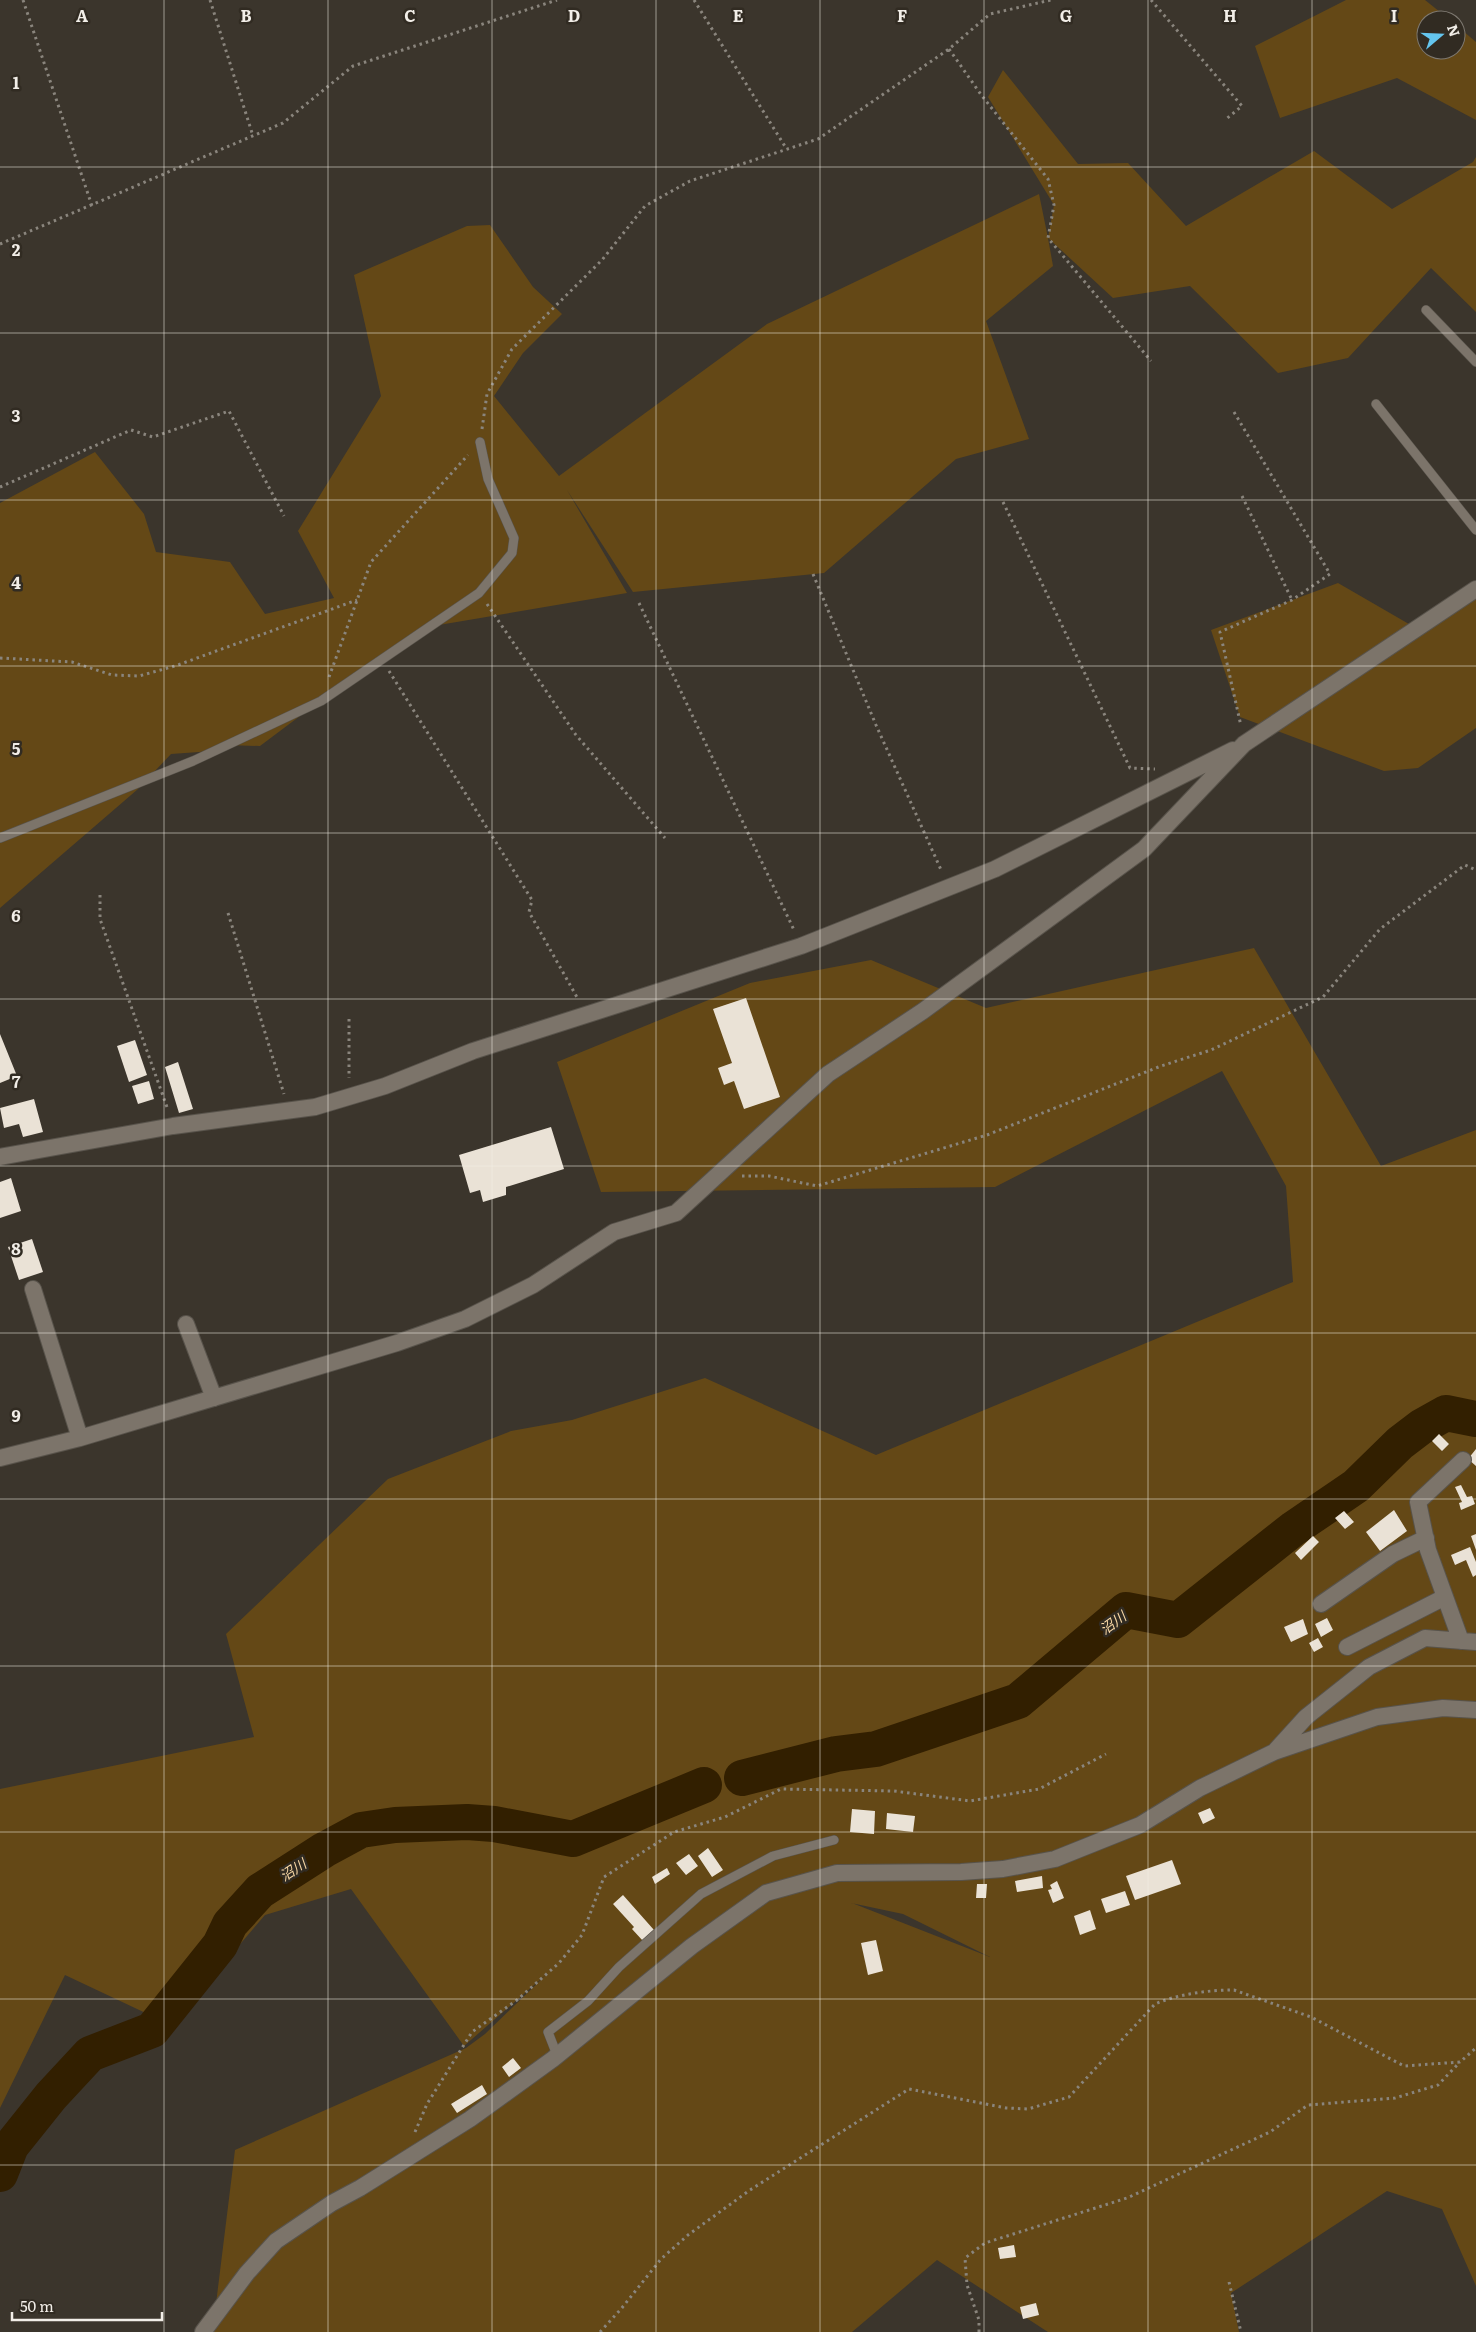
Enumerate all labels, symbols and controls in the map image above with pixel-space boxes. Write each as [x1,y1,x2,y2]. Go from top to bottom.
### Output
text: A [76,3,88,27]
text: B [240,3,252,27]
text: C [404,3,416,27]
text: D [568,3,580,27]
text: E [733,3,744,27]
text: F [897,3,907,27]
text: G [1060,3,1072,27]
text: H [1223,3,1237,27]
text: I [1391,3,1397,27]
north arrow [1416,10,1466,60]
text: N [1443,22,1466,39]
text: 1 [13,70,20,94]
text: 2 [12,237,21,261]
text: 3 [12,403,21,427]
text: 4 [11,570,21,594]
text: 5 [12,736,21,760]
text: 6 [11,903,21,927]
text: 7 [12,1069,21,1093]
text: 8 [11,1236,21,1260]
text: 9 [11,1403,21,1427]
water label: 沼川 [1095,1605,1131,1639]
water label: 沼川 [275,1852,311,1885]
scale bar [12,2290,162,2322]
text: 50 m [20,2294,54,2317]

